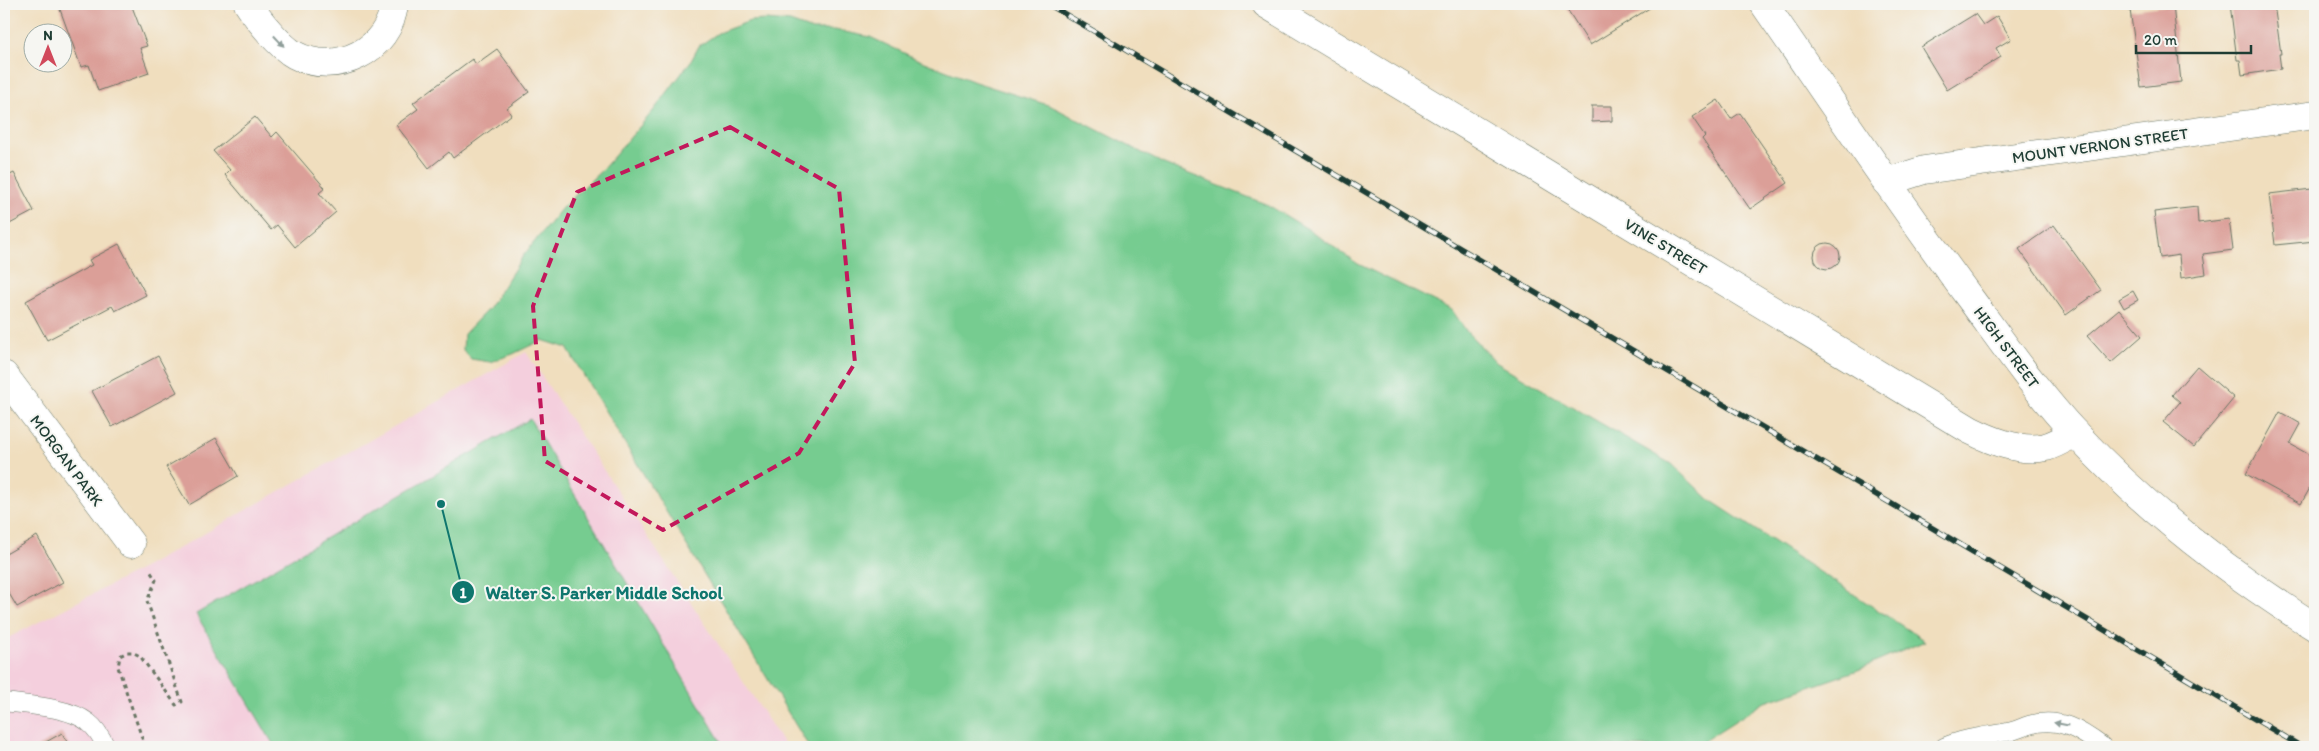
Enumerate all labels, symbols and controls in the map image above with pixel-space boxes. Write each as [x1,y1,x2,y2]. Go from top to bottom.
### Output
north arrow [22,22,72,72]
scale bar [2136,22,2252,54]
text: N [43,27,53,44]
text: 20 m [2144,31,2178,49]
one-way arrow [273,34,285,46]
street label: MOUNT VERNON STREET [2011,124,2189,167]
street label: VINE STREET [1621,214,1711,279]
street label: HIGH STREET [1970,303,2043,392]
street label: MORGAN PARK [26,411,108,510]
callout: Walter S. Parker Middle School [450,576,732,609]
text: Walter S. Parker Middle School [485,582,723,604]
text: 1 [460,584,467,602]
one-way arrow [2053,719,2069,727]

